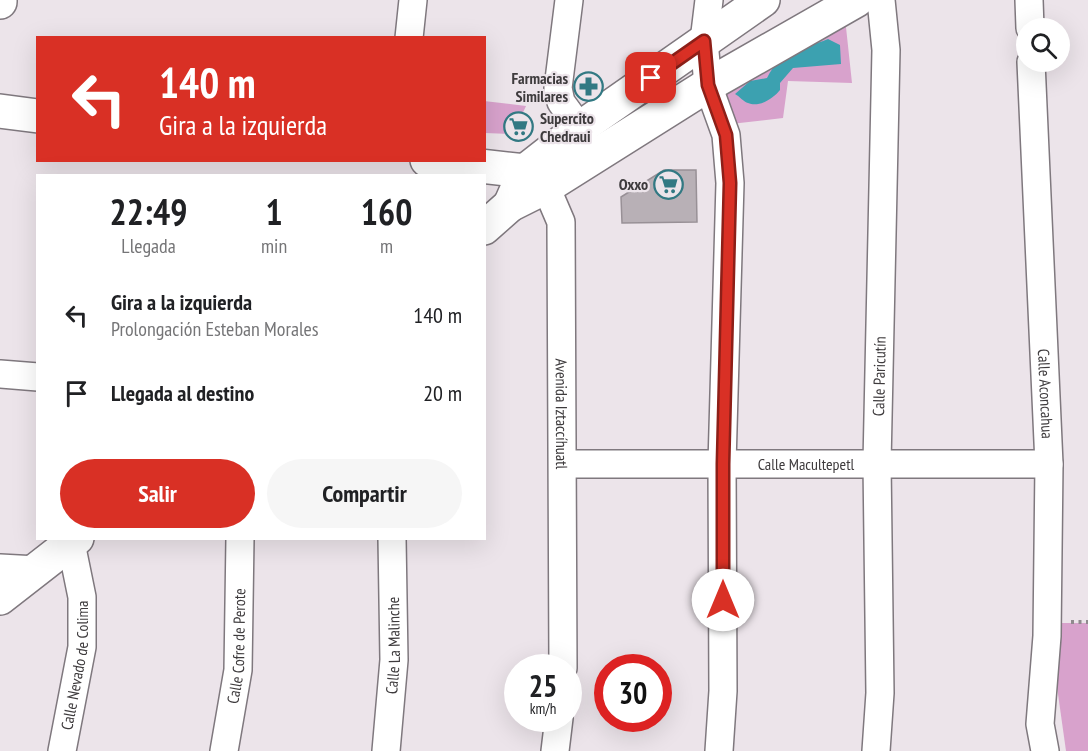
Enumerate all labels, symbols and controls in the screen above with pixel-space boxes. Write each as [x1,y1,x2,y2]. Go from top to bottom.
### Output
map controls [1016,18,1070,72]
button: search [1016,18,1070,72]
pin [625,52,676,103]
text: 140 m [159,55,256,110]
icon: left [60,60,138,138]
icon: arrive [634,61,667,94]
place label: Farmacias Similares [511,68,568,106]
pharmacy icon: Farmacias Similares [573,71,605,103]
text: Gira a la izquierda [159,108,327,142]
place label: Supercito Chedraui [540,108,594,146]
supermarket icon: Supercito Chedraui [503,111,535,143]
supermarket icon: Oxxo [653,168,685,200]
place label: Oxxo [619,174,648,194]
text: 22:49 [110,188,187,235]
text: 1 [265,188,283,235]
text: 160 [361,188,412,235]
text: Llegada [121,233,176,259]
text: min [261,233,287,259]
text: m [380,233,393,259]
text: Gira a la izquierda [111,288,252,316]
icon: left [60,299,93,332]
text: 140 m [413,301,462,329]
text: Prolongación Esteban Morales [111,316,319,342]
street label: Calle Paricutín [868,336,890,416]
street label: Calle Aconcahua [1034,348,1058,439]
street label: Avenida Iztaccíhuatl [552,359,572,470]
icon: arrive [60,377,93,410]
text: Llegada al destino [111,379,254,407]
text: 20 m [423,379,462,407]
street label: Calle Macultepetl [758,454,855,474]
button: Salir [60,459,255,528]
button: Compartir [267,459,462,528]
position arrow [691,568,755,632]
street label: Calle Cofre de Perote [222,588,249,705]
street label: Calle La Malinche [381,596,404,695]
street label: Calle Nevado de Colima [56,601,92,732]
speed limit sign: 30 [594,654,672,732]
text: 25 [529,666,557,705]
text: km/h [530,699,556,718]

